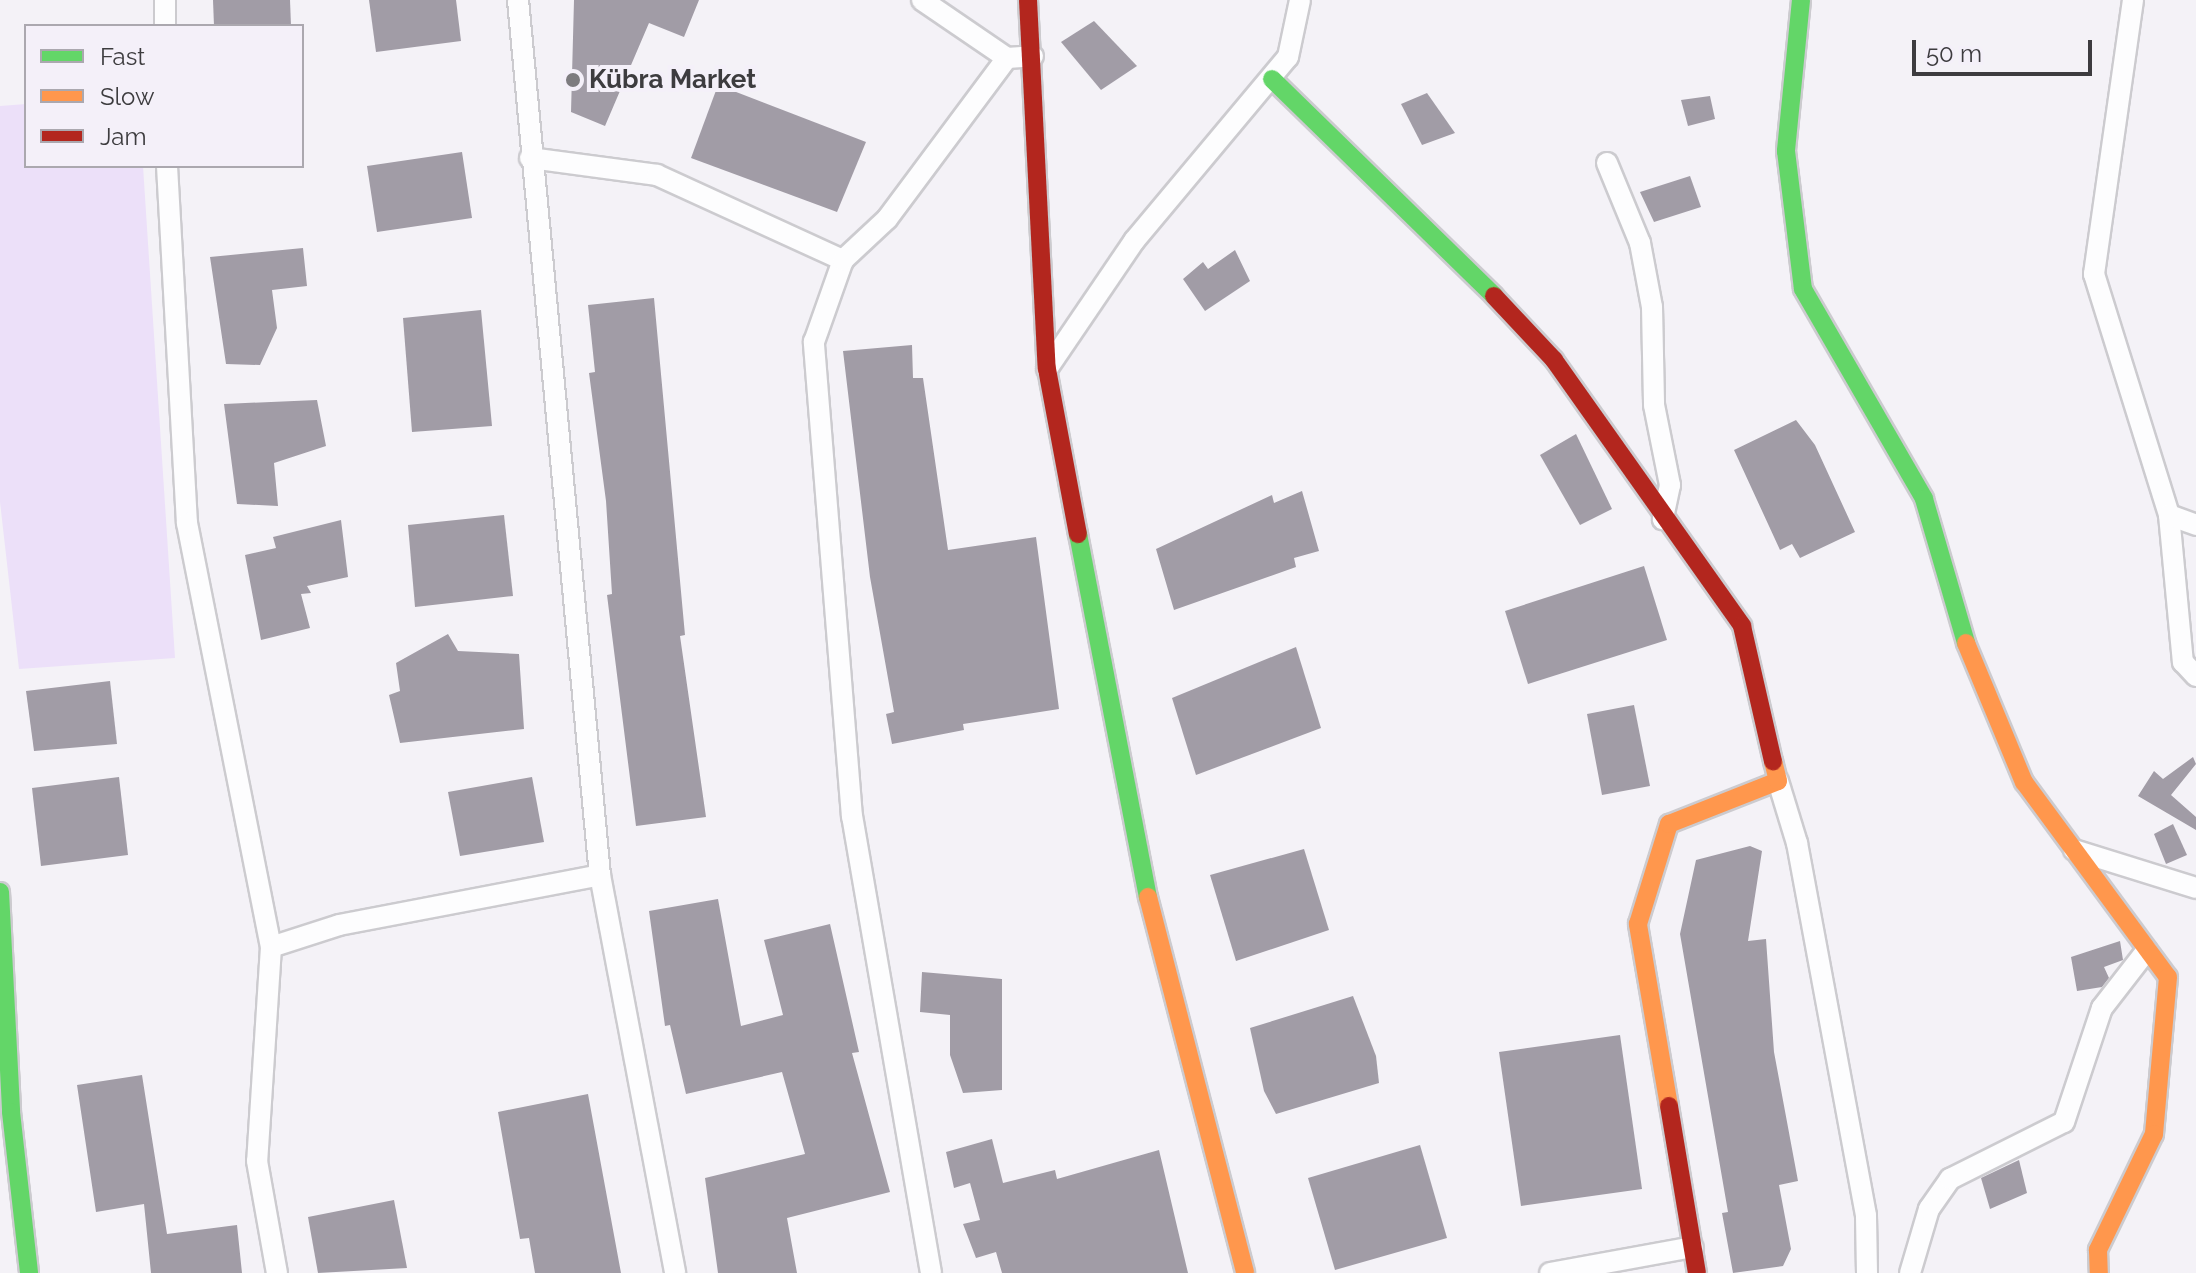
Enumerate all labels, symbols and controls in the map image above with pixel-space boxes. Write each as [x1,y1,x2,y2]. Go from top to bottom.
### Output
legend [24,24,304,168]
scale bar [1916,24,2096,74]
text: 50 m [1926,39,1982,68]
text: Fast [100,42,145,71]
place label: Kübra Market [589,64,756,96]
marker: Kübra Market [564,71,582,89]
text: Slow [100,82,154,111]
text: Jam [100,122,146,151]

